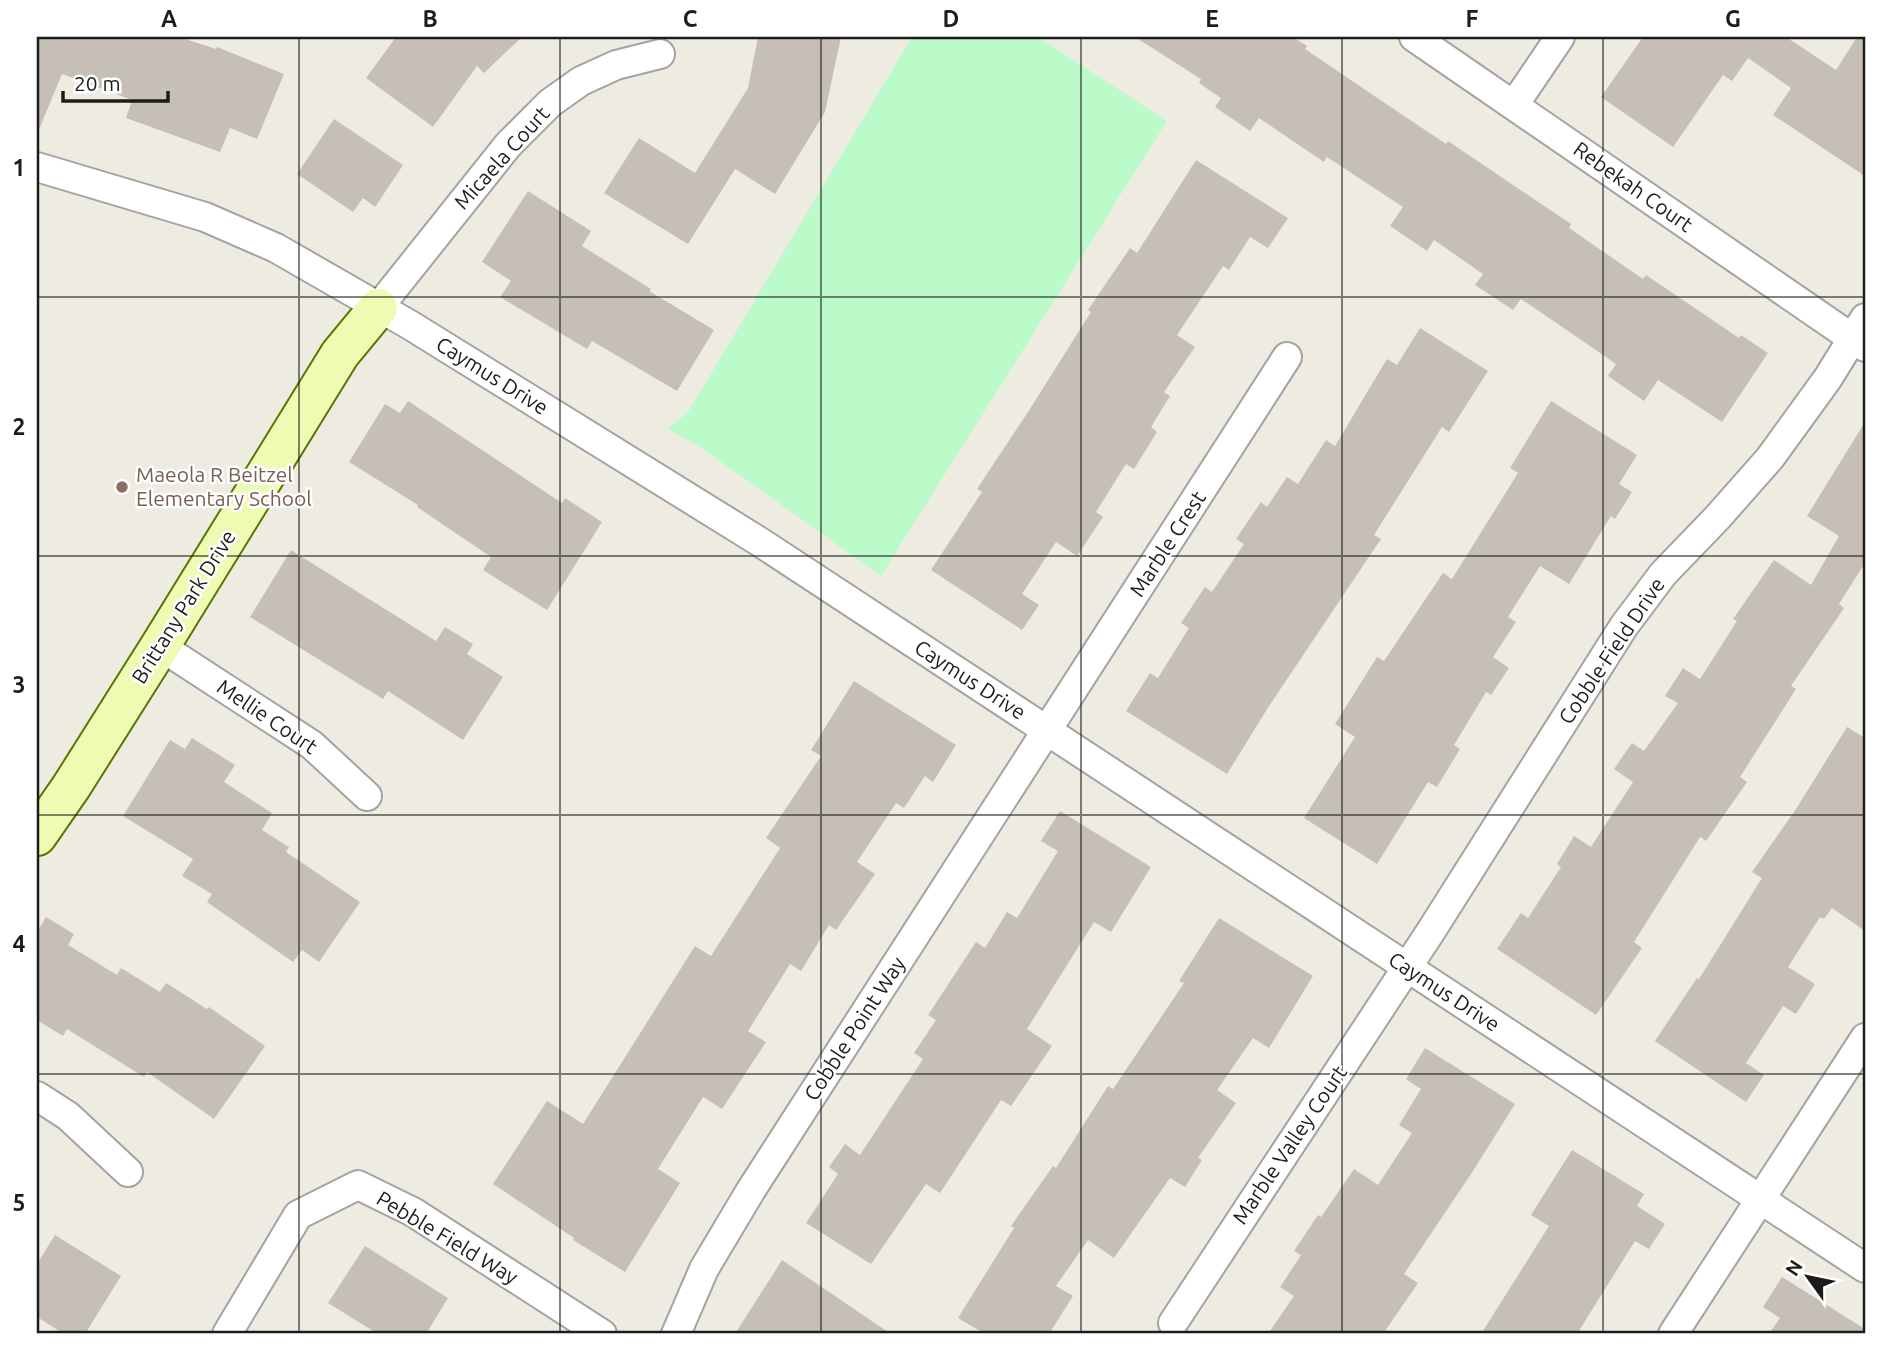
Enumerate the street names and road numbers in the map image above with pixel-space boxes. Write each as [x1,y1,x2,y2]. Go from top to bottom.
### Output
street label: Micaela Court [449,101,554,214]
street label: Rebekah Court [1569,136,1698,236]
street label: Caymus Drive [432,331,553,419]
street label: Marble Crest [1124,486,1210,601]
street label: Brittany Park Drive [126,525,240,688]
street label: Cobble Field Drive [1553,573,1669,728]
street label: Caymus Drive [911,634,1031,724]
street label: Mellie Court [213,674,322,758]
street label: Caymus Drive [1385,946,1505,1036]
street label: Cobble Point Way [799,952,910,1105]
street label: Marble Valley Court [1227,1061,1351,1228]
street label: Pebble Field Way [373,1186,522,1289]

